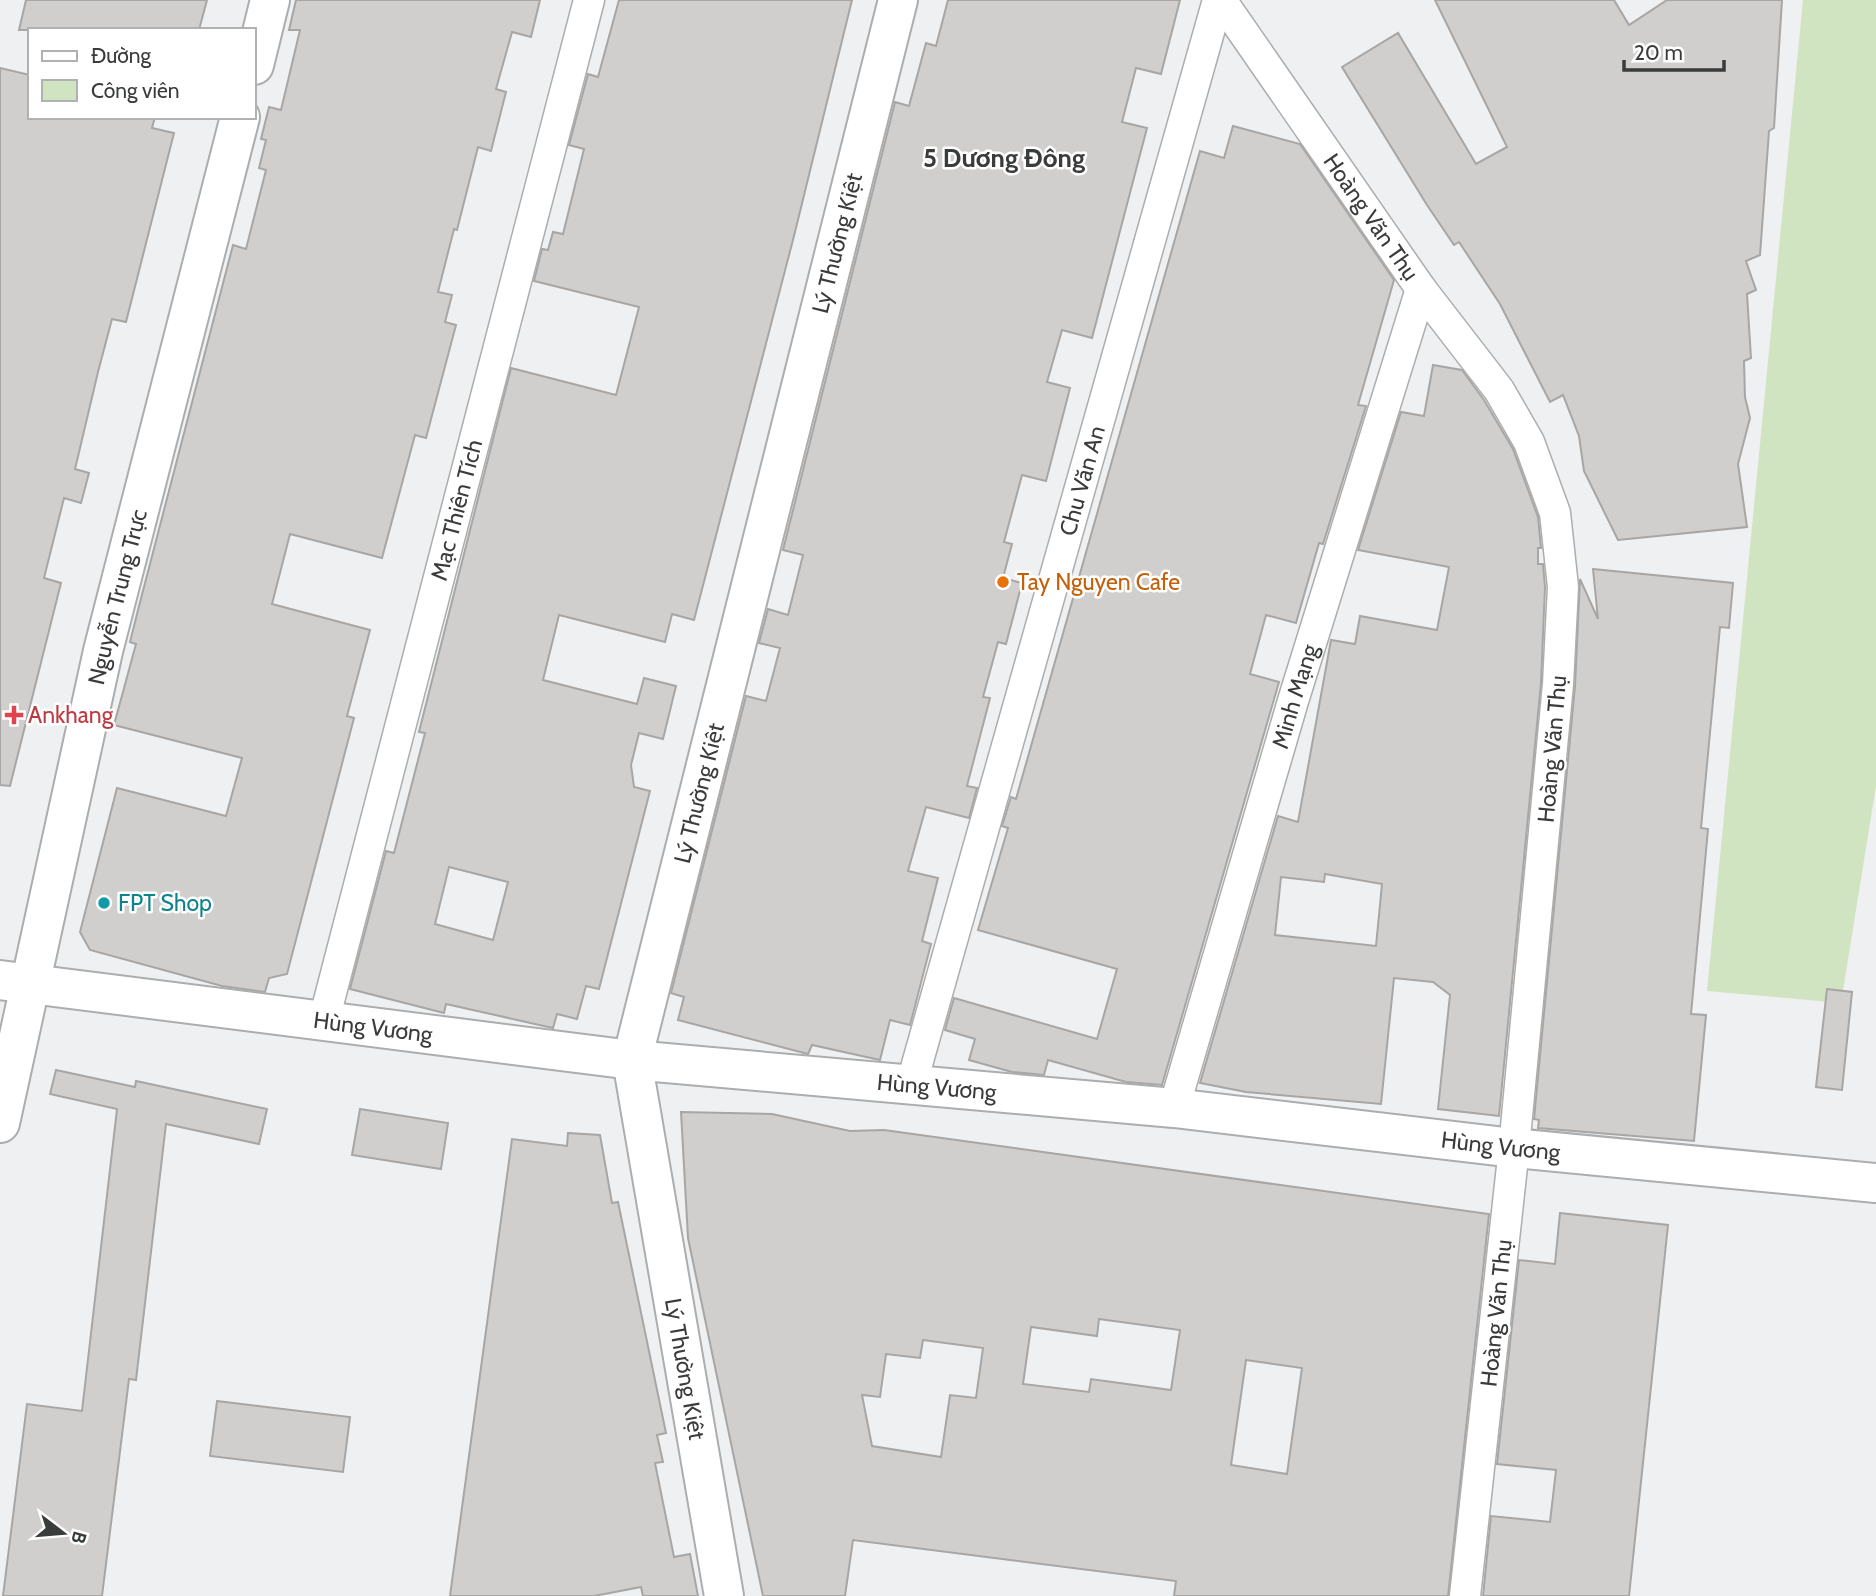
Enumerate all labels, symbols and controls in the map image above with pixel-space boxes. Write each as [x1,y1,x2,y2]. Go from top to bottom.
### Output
legend [28,28,256,119]
scale bar [1624,28,1724,72]
text: 20 m [1634,40,1683,65]
text: Đường [91,43,152,68]
text: Công viên [91,78,179,103]
district label: 5 Dương Đông [923,142,1085,174]
street label: Hoàng Văn Thụ [1318,148,1425,286]
street label: Lý Thường Kiệt [806,170,868,316]
street label: Chu Văn An [1053,422,1111,539]
street label: Mạc Thiên Tích [425,436,488,583]
street label: Nguyễn Trung Trực [82,506,153,687]
place label: Tay Nguyen Cafe [1017,568,1180,596]
marker: Tay Nguyen Cafe [995,574,1011,590]
street label: Minh Mạng [1266,640,1324,752]
street label: Hoàng Văn Thụ [1532,674,1572,824]
place label: Ankhang [28,701,114,729]
marker: Ankhang [6,707,22,723]
street label: Lý Thường Kiệt [668,720,730,866]
place label: FPT Shop [118,889,212,917]
marker: FPT Shop [96,895,112,911]
street label: Hùng Vương [312,1006,435,1049]
street label: Hùng Vương [876,1068,998,1106]
street label: Hùng Vương [1439,1126,1562,1166]
street label: Hoàng Văn Thụ [1474,1238,1518,1388]
street label: Lý Thường Kiệt [659,1296,711,1442]
north arrow [28,1498,98,1568]
text: B [66,1529,92,1547]

